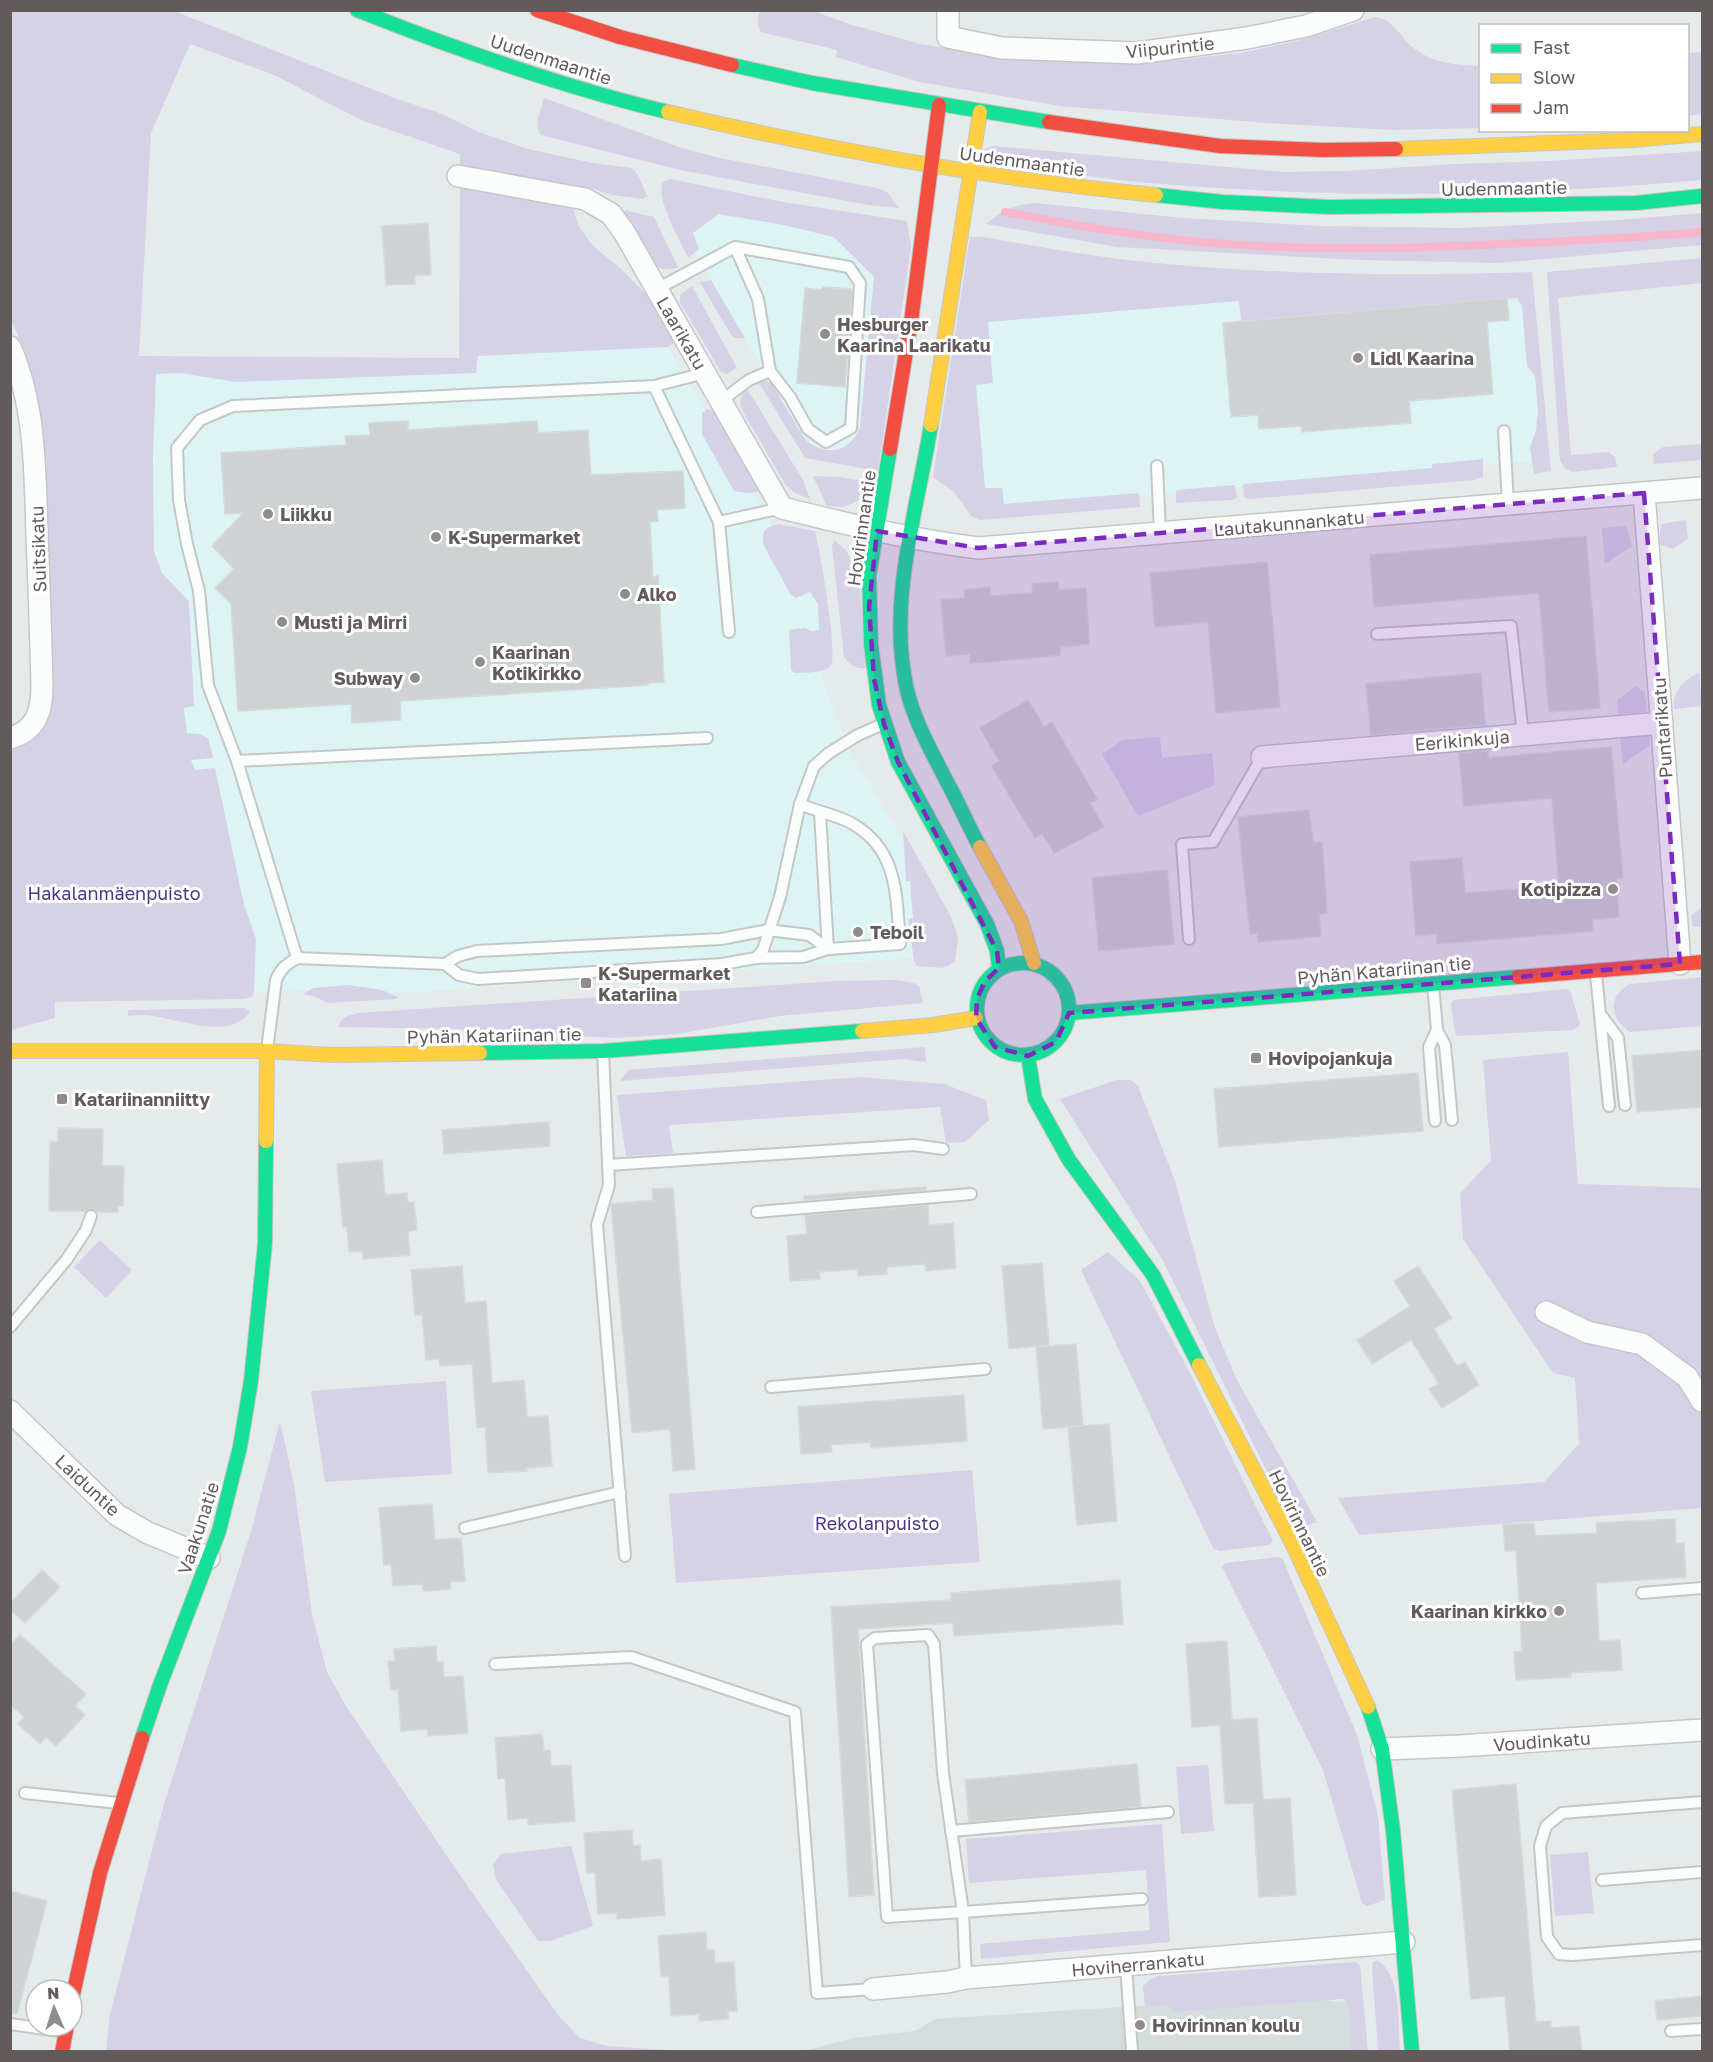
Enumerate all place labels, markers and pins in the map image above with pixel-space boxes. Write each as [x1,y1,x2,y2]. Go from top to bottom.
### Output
place label: Hesburger Kaarina Laarikatu [837,313,990,356]
marker: Hesburger Kaarina Laarikatu [818,327,832,341]
place label: Lidl Kaarina [1370,347,1474,369]
marker: Lidl Kaarina [1351,351,1365,365]
place label: Liikku [280,503,332,525]
marker: Liikku [261,507,275,521]
place label: K-Supermarket [448,526,580,548]
marker: K-Supermarket [429,530,443,544]
place label: Alko [637,583,677,605]
marker: Alko [618,587,632,601]
place label: Musti ja Mirri [294,611,407,633]
marker: Musti ja Mirri [275,615,289,629]
place label: Kaarinan Kotikirkko [492,641,581,684]
marker: Kaarinan Kotikirkko [473,655,487,669]
place label: Subway [334,667,403,689]
marker: Subway [408,671,422,685]
place label: Kotipizza [1520,878,1601,900]
marker: Kotipizza [1606,882,1620,896]
place label: Teboil [870,921,924,943]
marker: Teboil [851,925,865,939]
place label: K-Supermarket Katariina [598,962,730,1005]
marker: K-Supermarket Katariina [579,976,593,990]
place label: Hovipojankuja [1268,1047,1393,1069]
marker: Hovipojankuja [1249,1051,1263,1065]
place label: Katariinanniitty [74,1088,210,1110]
marker: Katariinanniitty [55,1092,69,1106]
place label: Kaarinan kirkko [1411,1600,1547,1622]
marker: Kaarinan kirkko [1552,1604,1566,1618]
place label: Hovirinnan koulu [1152,2014,1300,2036]
marker: Hovirinnan koulu [1133,2018,1147,2032]

